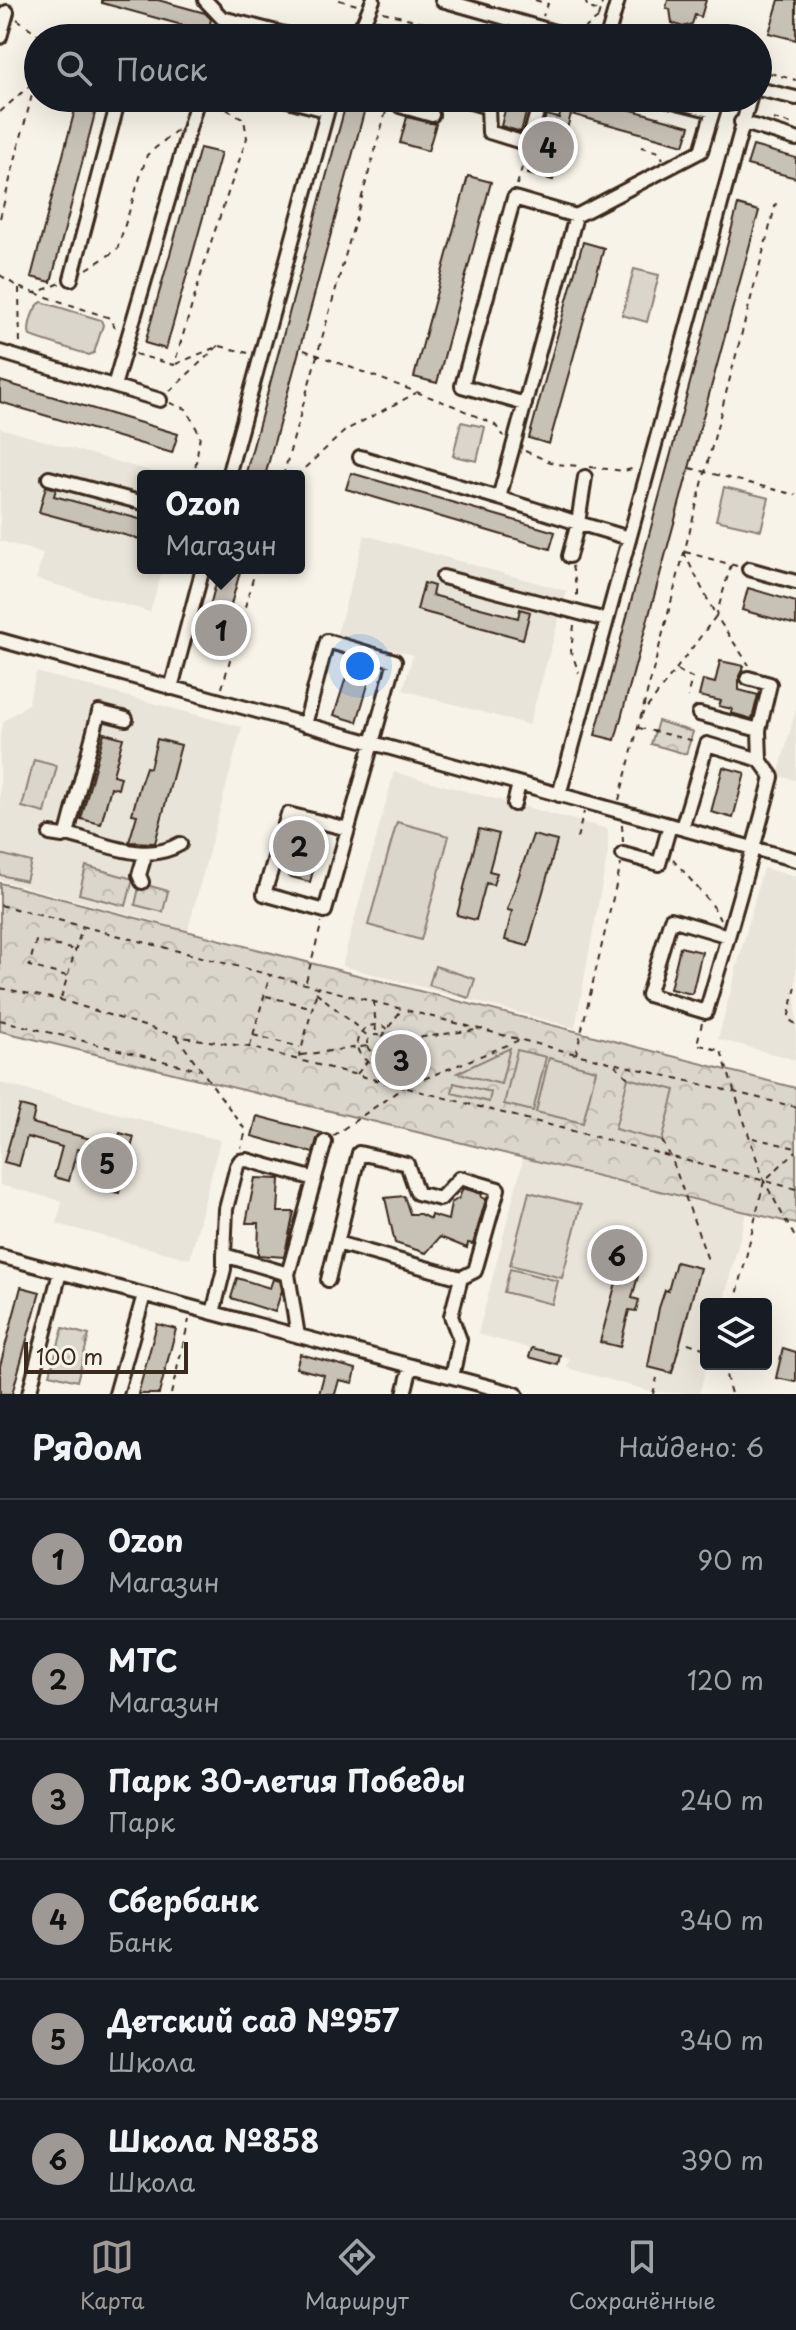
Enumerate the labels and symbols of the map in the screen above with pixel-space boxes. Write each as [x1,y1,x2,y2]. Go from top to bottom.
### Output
pin: 4 [522,117,574,177]
pin: 1 [195,600,247,660]
your location [340,646,380,686]
pin: 2 [273,816,325,876]
pin: 3 [375,1030,427,1090]
pin: 5 [81,1133,133,1193]
pin: 6 [591,1225,643,1285]
scale bar [24,1338,188,1374]

